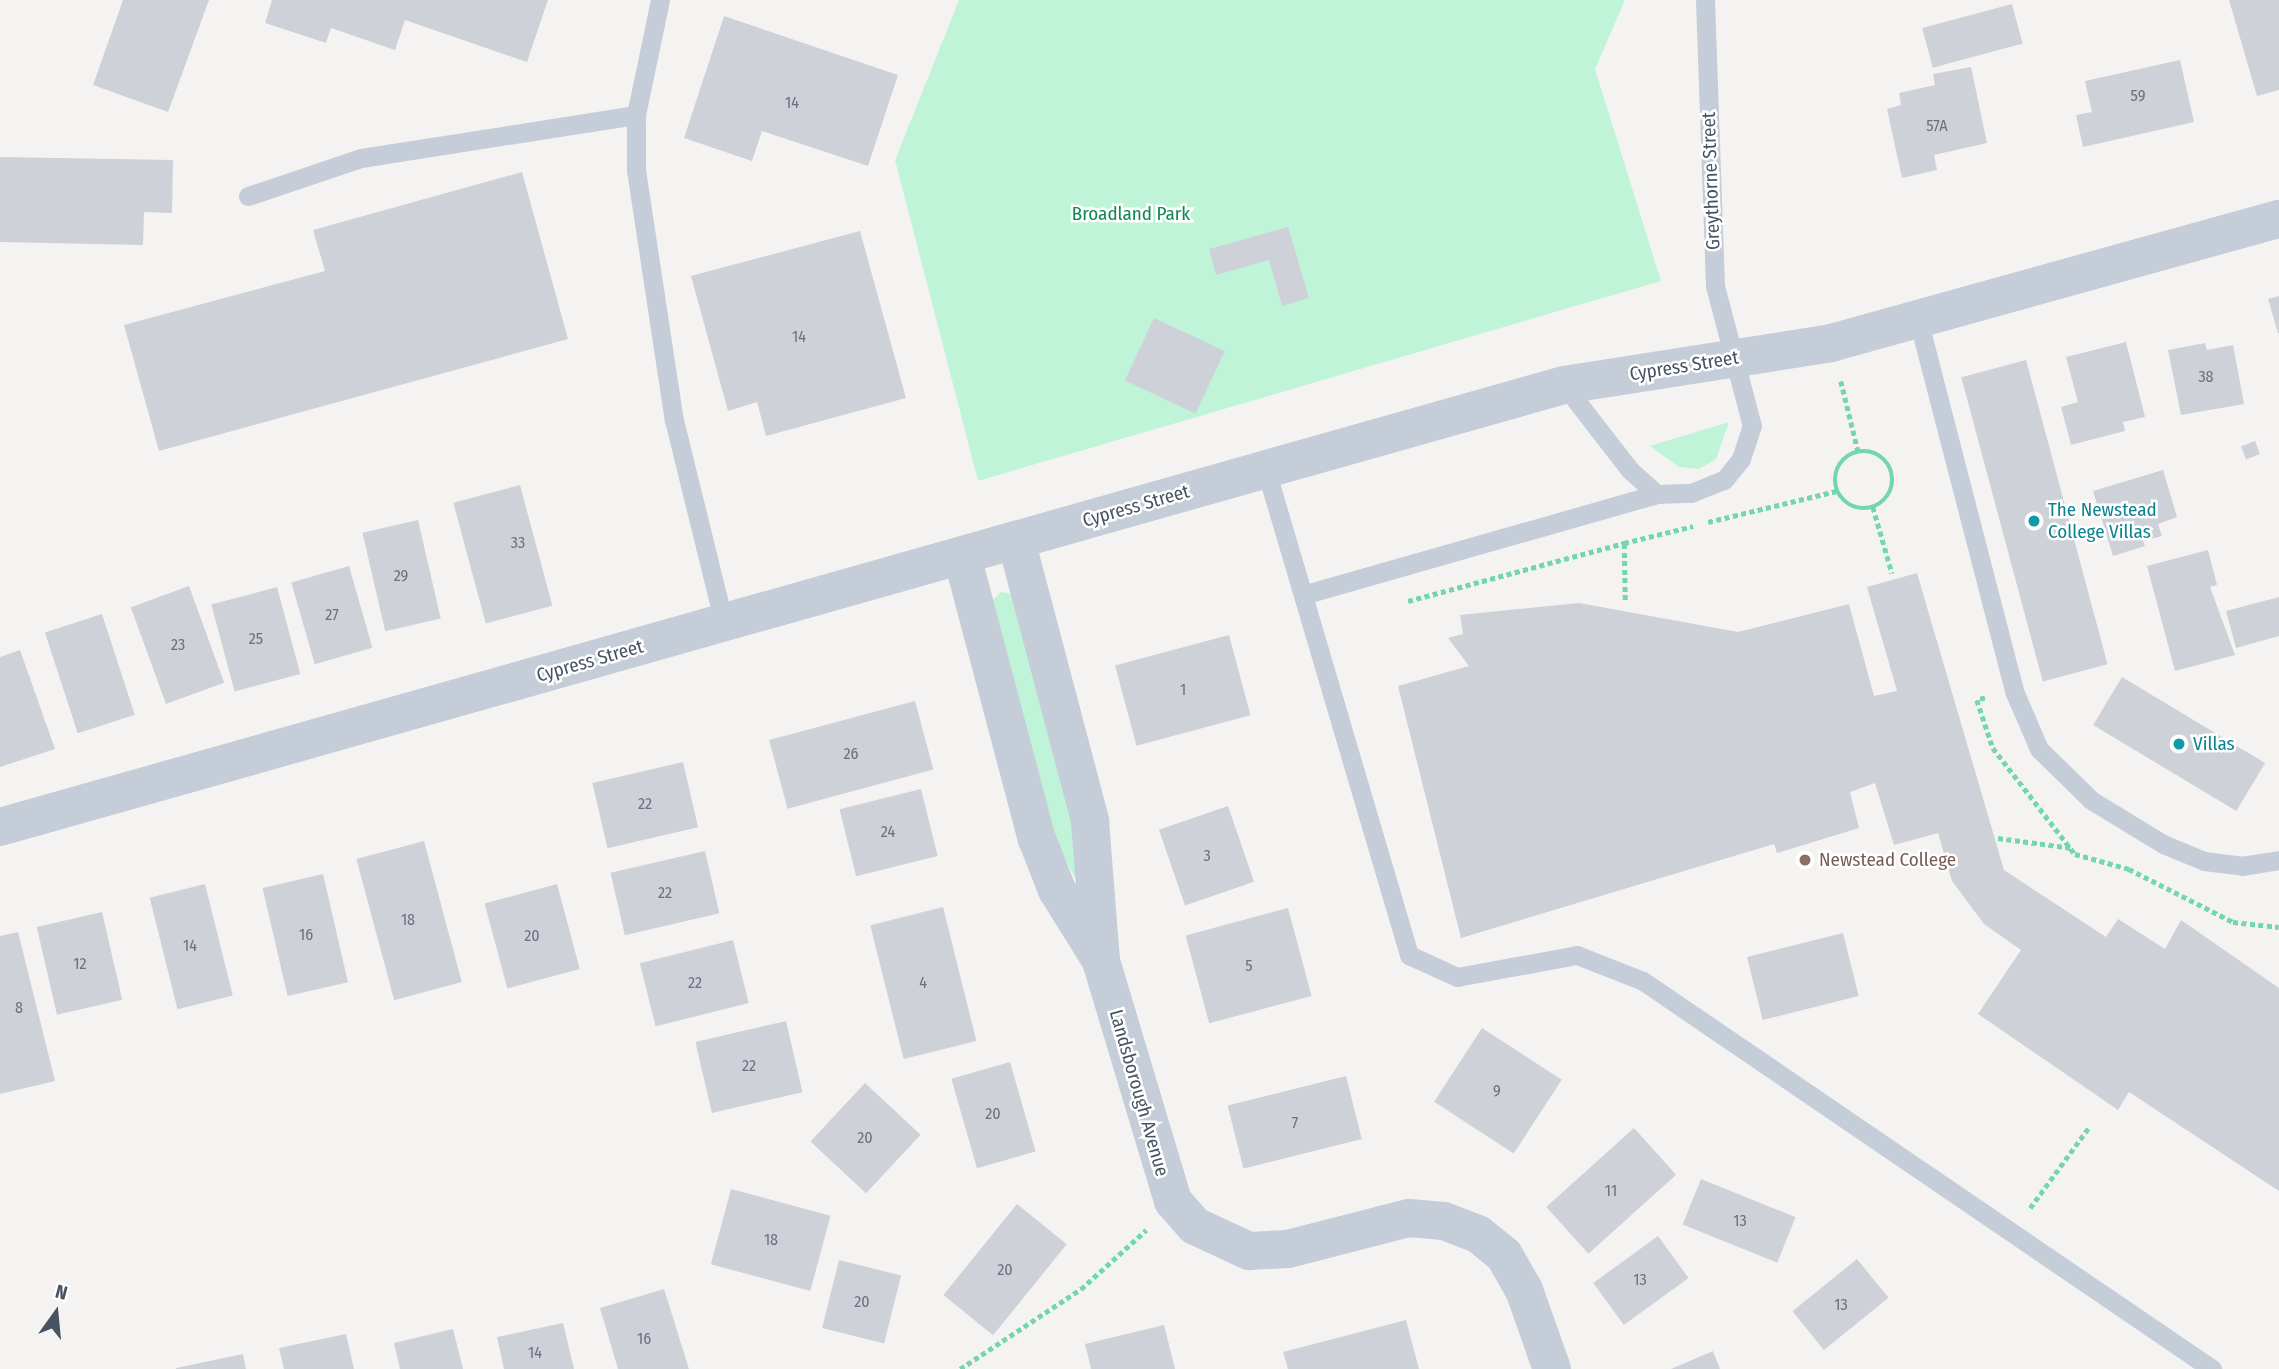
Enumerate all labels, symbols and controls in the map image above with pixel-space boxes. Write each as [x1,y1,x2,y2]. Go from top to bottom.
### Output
house number: 59 [2131,86,2145,106]
house number: 14 [785,93,799,113]
street label: Greythorne Street [1697,112,1725,250]
house number: 57A [1926,116,1948,136]
park label: Broadland Park [1072,203,1190,225]
house number: 14 [792,327,806,347]
street label: Cypress Street [1628,346,1740,386]
house number: 38 [2198,367,2214,387]
street label: Cypress Street [1080,480,1192,532]
place label: The Newstead College Villas [2048,499,2157,543]
marker: The Newstead College Villas [2026,513,2042,529]
house number: 33 [511,533,525,553]
house number: 29 [394,566,408,586]
house number: 27 [325,605,339,625]
house number: 25 [249,629,263,649]
house number: 23 [171,635,185,655]
street label: Cypress Street [534,635,646,687]
house number: 1 [1180,680,1186,700]
place label: Villas [2193,733,2235,755]
marker: Villas [2171,736,2187,752]
house number: 26 [844,744,858,764]
house number: 22 [638,794,652,814]
house number: 24 [881,822,895,842]
house number: 3 [1203,846,1211,866]
place label: Newstead College [1819,849,1956,871]
marker: Newstead College [1797,852,1813,868]
house number: 22 [658,883,672,903]
house number: 18 [401,910,415,930]
house number: 16 [299,925,313,945]
house number: 20 [524,926,540,946]
house number: 14 [183,936,197,956]
house number: 12 [73,954,87,974]
house number: 5 [1245,956,1253,976]
house number: 22 [688,973,702,993]
house number: 4 [919,973,927,993]
house number: 8 [15,998,23,1018]
street label: Landsborough Avenue [1104,1007,1174,1179]
house number: 22 [742,1056,756,1076]
house number: 9 [1493,1081,1501,1101]
house number: 20 [985,1104,1001,1124]
house number: 7 [1292,1113,1298,1133]
house number: 20 [857,1128,873,1148]
house number: 11 [1605,1181,1617,1201]
house number: 13 [1733,1211,1747,1231]
house number: 18 [764,1230,778,1250]
house number: 20 [997,1260,1013,1280]
house number: 13 [1633,1270,1647,1290]
north arrow [21,1278,91,1348]
text: N [53,1280,70,1305]
house number: 20 [854,1292,870,1312]
house number: 13 [1834,1295,1848,1315]
house number: 16 [637,1329,651,1349]
house number: 14 [528,1343,542,1363]

